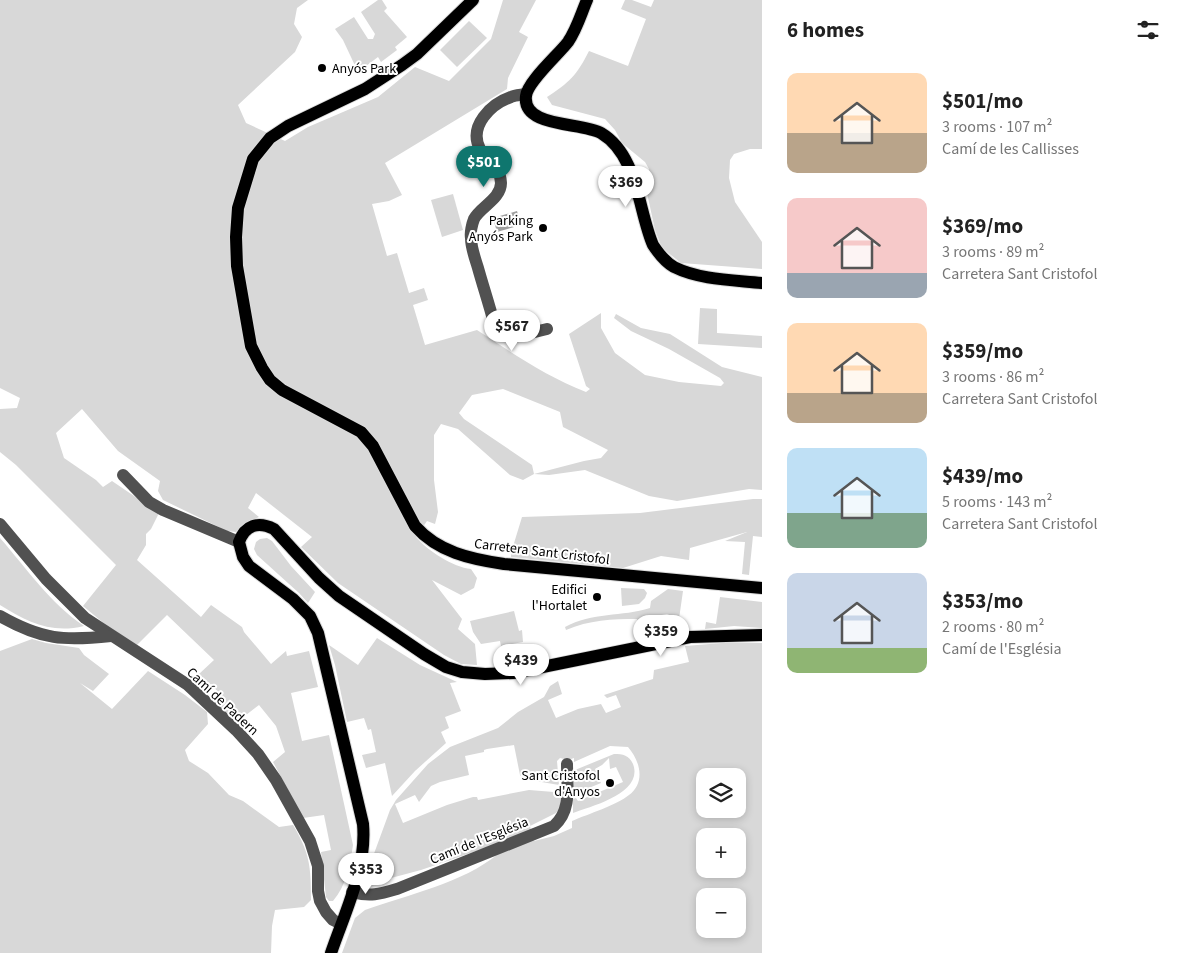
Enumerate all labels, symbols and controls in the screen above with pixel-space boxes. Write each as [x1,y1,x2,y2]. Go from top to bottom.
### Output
text: 6 homes [787,15,864,45]
icon: filters [1134,16,1162,44]
place label: Anyós Park [332,59,396,79]
marker: Anyós Park [316,62,328,74]
text: $501/mo [942,86,1023,116]
icon: home [827,93,887,153]
text: 3 rooms · 107 m² [942,116,1052,138]
text: Camí de les Callisses [942,138,1079,160]
pin: $501 [454,146,514,188]
text: $501 [467,151,501,173]
pin: $369 [596,166,656,208]
text: $369 [609,171,643,193]
place label: Parking Anyós Park [469,211,533,247]
text: $369/mo [942,211,1023,241]
icon: home [827,218,887,278]
marker: Parking Anyós Park [537,222,549,234]
text: 3 rooms · 89 m² [942,241,1044,263]
text: Carretera Sant Cristofol [942,263,1098,285]
pin: $567 [482,310,542,352]
text: $567 [495,315,529,337]
text: $359/mo [942,336,1023,366]
icon: home [827,343,887,403]
text: 3 rooms · 86 m² [942,366,1044,388]
text: Carretera Sant Cristofol [942,388,1098,410]
text: $439/mo [942,461,1023,491]
icon: home [827,468,887,528]
text: 5 rooms · 143 m² [942,491,1052,513]
text: Carretera Sant Cristofol [942,513,1098,535]
street label: Carretera Sant Cristofol [473,534,611,570]
place label: Edifici l'Hortalet [532,580,587,616]
text: $353/mo [942,586,1023,616]
marker: Edifici l'Hortalet [591,591,603,603]
icon: home [827,593,887,653]
pin: $359 [631,614,691,657]
text: 2 rooms · 80 m² [942,616,1044,638]
text: $359 [644,620,678,642]
text: Camí de l'Església [942,638,1062,660]
pin: $439 [491,644,551,686]
text: $439 [504,649,538,671]
street label: Camí de Padern [182,663,263,740]
place label: Sant Cristofol d'Anyos [521,766,600,802]
map controls [696,768,746,938]
button: layers [696,768,746,818]
marker: Sant Cristofol d'Anyos [604,777,616,789]
street label: Camí de l'Església [427,812,532,870]
button: + [696,828,746,878]
pin: $353 [336,852,396,895]
text: $353 [349,858,383,880]
button: − [696,888,746,938]

